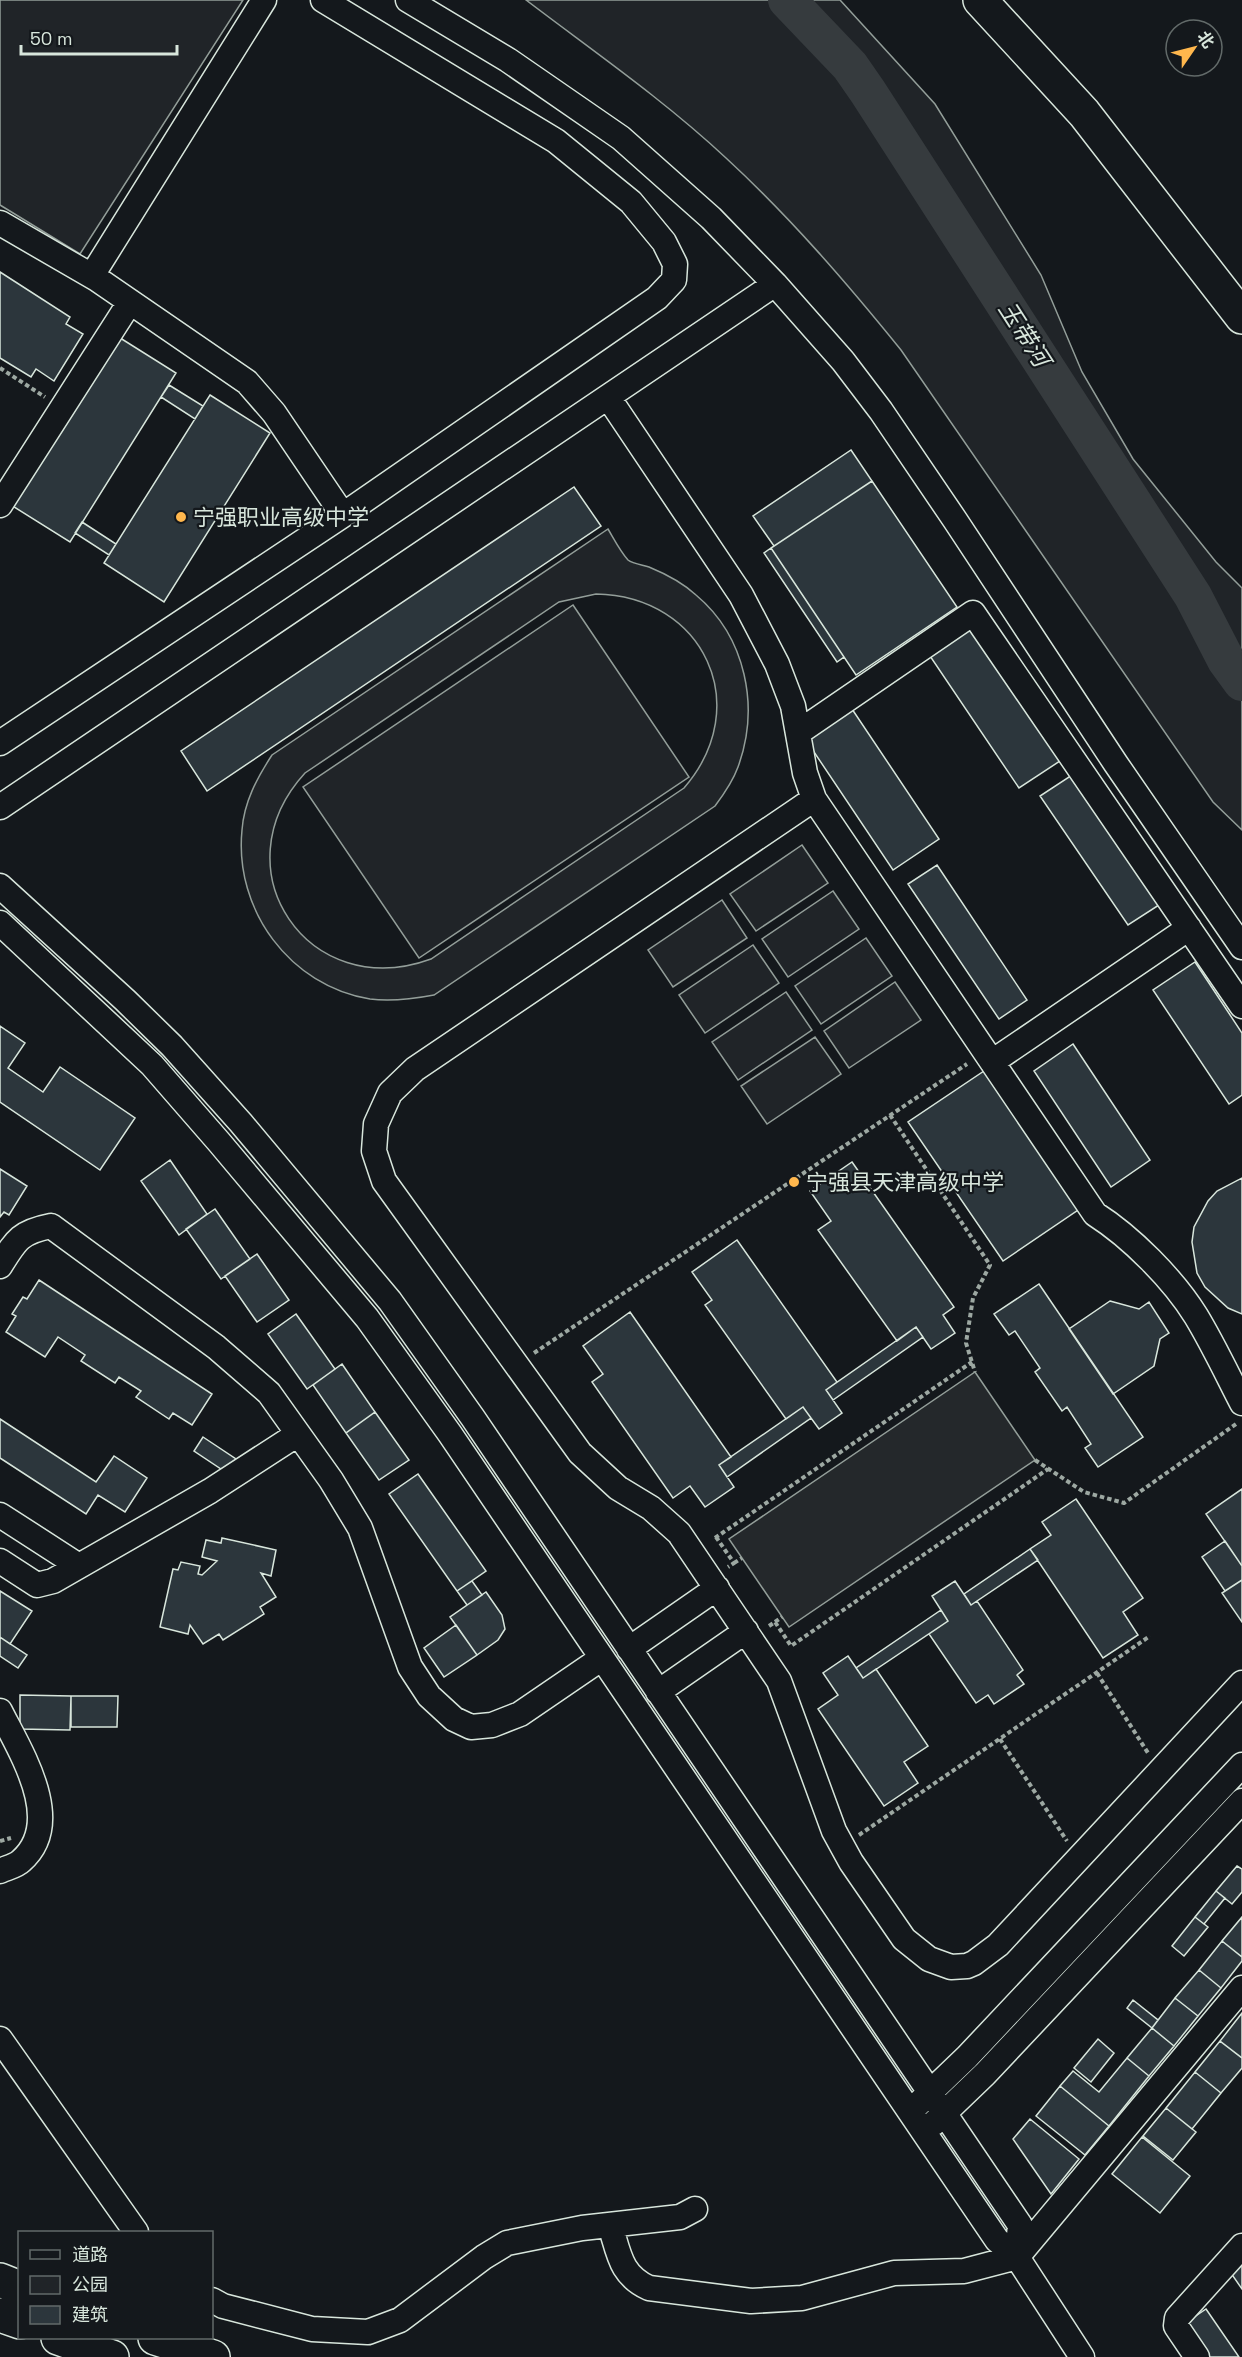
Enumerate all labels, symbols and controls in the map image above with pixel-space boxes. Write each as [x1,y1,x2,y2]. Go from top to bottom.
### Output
scale bar [21,18,177,56]
north arrow [1164,18,1224,78]
text: 50 m [30,27,72,50]
text: 北 [1193,27,1219,52]
water label: 玉带河 [992,295,1059,376]
place label: 宁强职业高级中学 [193,503,369,531]
marker: 宁强职业高级中学 [174,510,188,524]
place label: 宁强县天津高级中学 [806,1168,1004,1196]
marker: 宁强县天津高级中学 [787,1175,801,1189]
legend [18,2231,213,2339]
text: 道路 [72,2243,108,2266]
text: 公园 [72,2273,108,2296]
text: 建筑 [72,2303,108,2326]

